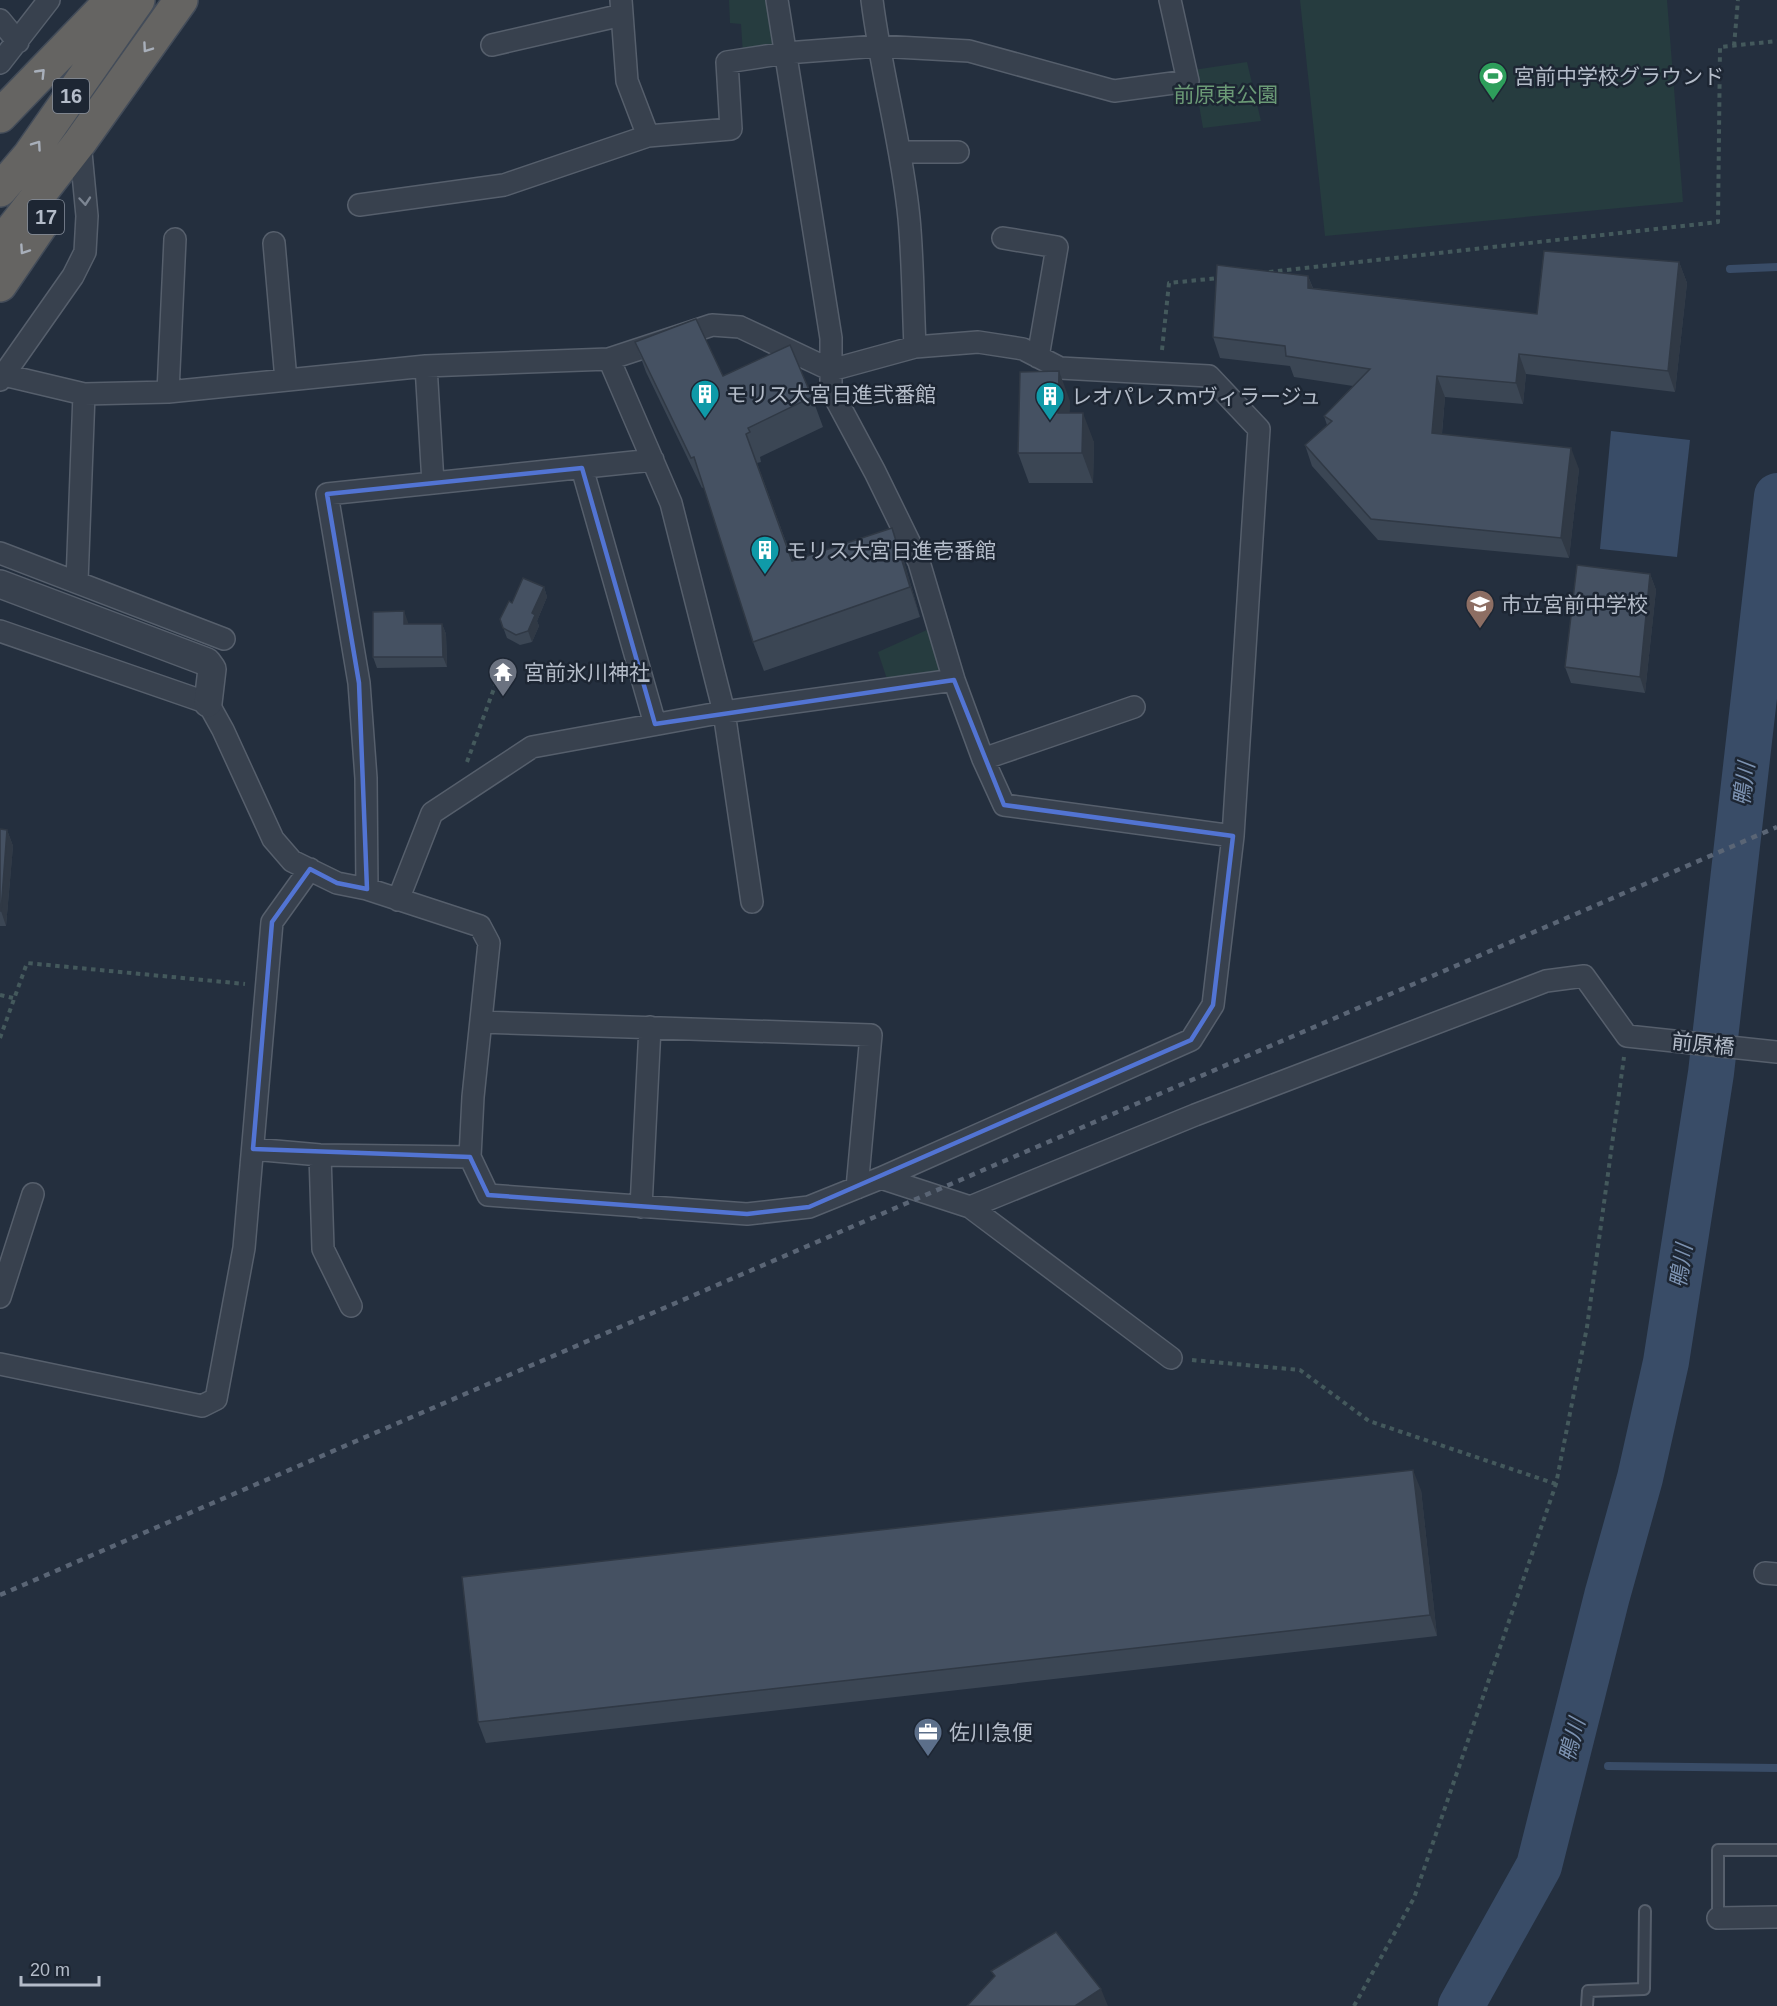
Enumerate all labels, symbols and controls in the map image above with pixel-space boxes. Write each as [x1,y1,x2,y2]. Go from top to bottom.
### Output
one-way arrow [143,41,154,52]
sports icon: 宮前中学校グラウンド [1477,60,1509,102]
place label: 宮前中学校グラウンド [1514,65,1724,88]
one-way arrow [33,70,44,81]
road number: 16 [53,79,89,113]
park label: 前原東公園 [1174,83,1279,106]
one-way arrow [30,140,41,151]
one-way arrow [78,196,91,205]
road number: 17 [28,200,64,234]
one-way arrow [20,243,31,254]
building icon: モリス大宮日進弐番館 [689,378,721,420]
building icon: レオパレスｍヴィラージュ [1034,380,1066,422]
place label: モリス大宮日進弐番館 [726,383,936,406]
place label: レオパレスｍヴィラージュ [1071,385,1321,408]
building icon: モリス大宮日進壱番館 [749,534,781,576]
place label: モリス大宮日進壱番館 [786,539,996,562]
school or university icon: 市立宮前中学校 [1464,588,1496,630]
place label: 市立宮前中学校 [1501,593,1648,616]
temple icon: 宮前氷川神社 [487,656,519,698]
place label: 宮前氷川神社 [524,661,650,684]
water label: 鴨川 [1729,759,1759,807]
street label: 前原橋 [1670,1029,1736,1059]
water label: 鴨川 [1665,1240,1697,1290]
water label: 鴨川 [1554,1714,1590,1764]
office icon: 佐川急便 [912,1716,944,1758]
place label: 佐川急便 [949,1721,1033,1744]
scale bar [21,1949,99,1987]
text: 20 m [30,1960,70,1980]

